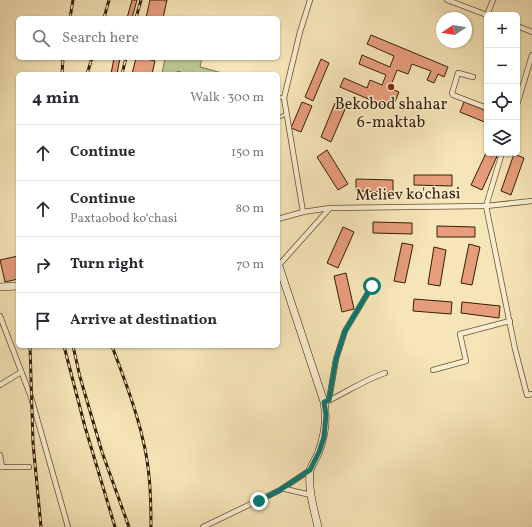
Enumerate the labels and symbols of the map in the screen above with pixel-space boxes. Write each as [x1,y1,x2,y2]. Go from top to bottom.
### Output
north arrow [436,12,472,48]
marker: Bekobod shahar 6-maktab [386,82,396,92]
place label: Bekobod shahar 6-maktab [335,94,448,134]
street label: Meliev ko'chasi [355,183,461,207]
route start [363,277,381,295]
route end [250,492,268,510]

